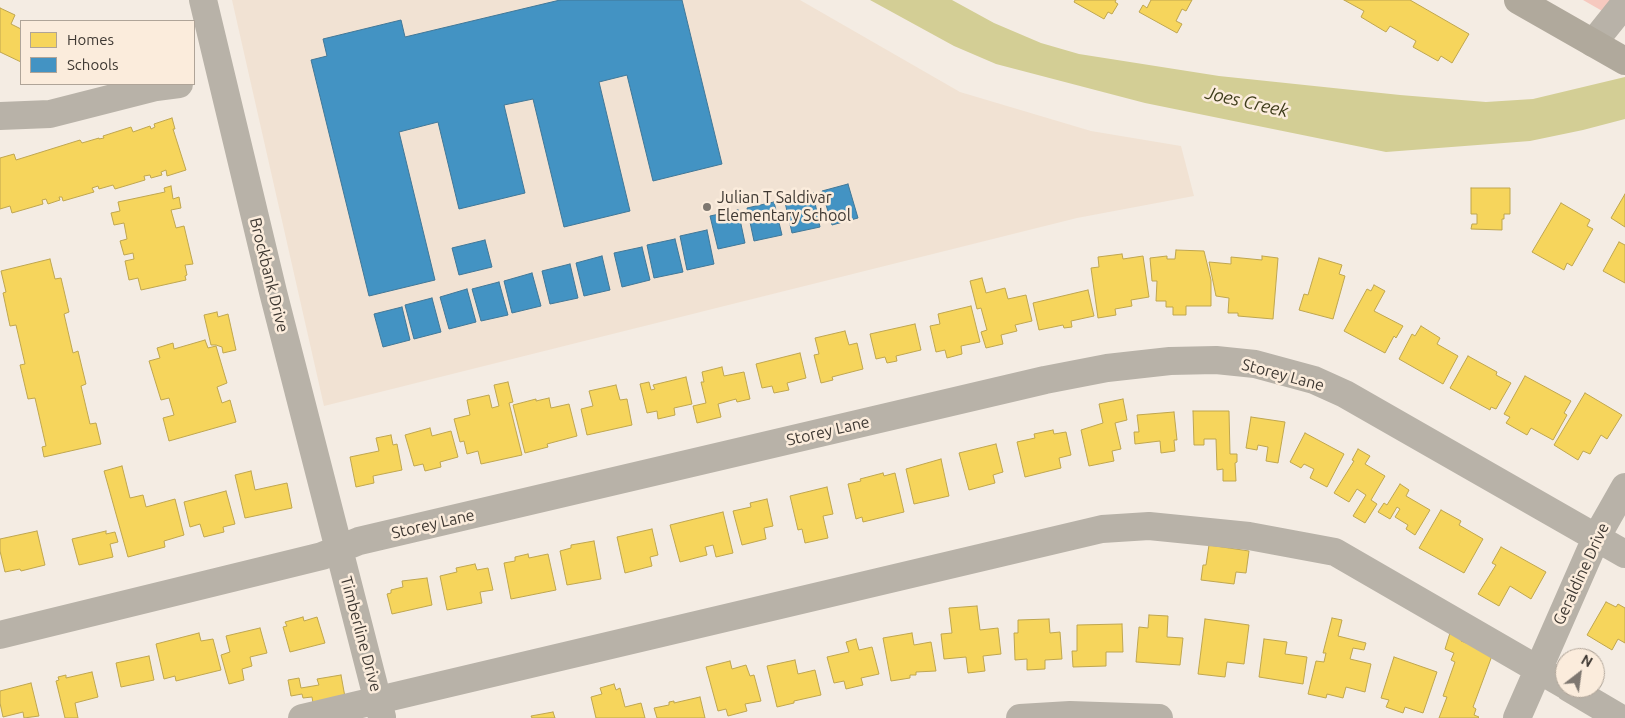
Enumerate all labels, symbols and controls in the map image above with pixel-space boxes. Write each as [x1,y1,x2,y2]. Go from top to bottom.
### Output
legend [20,20,195,85]
text: Homes [67,31,114,48]
text: Schools [67,56,118,73]
water label: Joes Creek [1203,82,1291,122]
place label: Julian T Saldivar Elementary School [717,188,851,226]
marker: Julian T Saldivar Elementary School [701,201,713,213]
street label: Brockbank Drive [245,216,293,334]
street label: Storey Lane [1240,355,1326,395]
street label: Storey Lane [785,412,871,450]
street label: Storey Lane [390,505,476,543]
street label: Geraldine Drive [1549,520,1613,628]
street label: Timberline Drive [336,574,386,694]
north arrow [1555,648,1605,698]
text: N [1578,651,1596,670]

